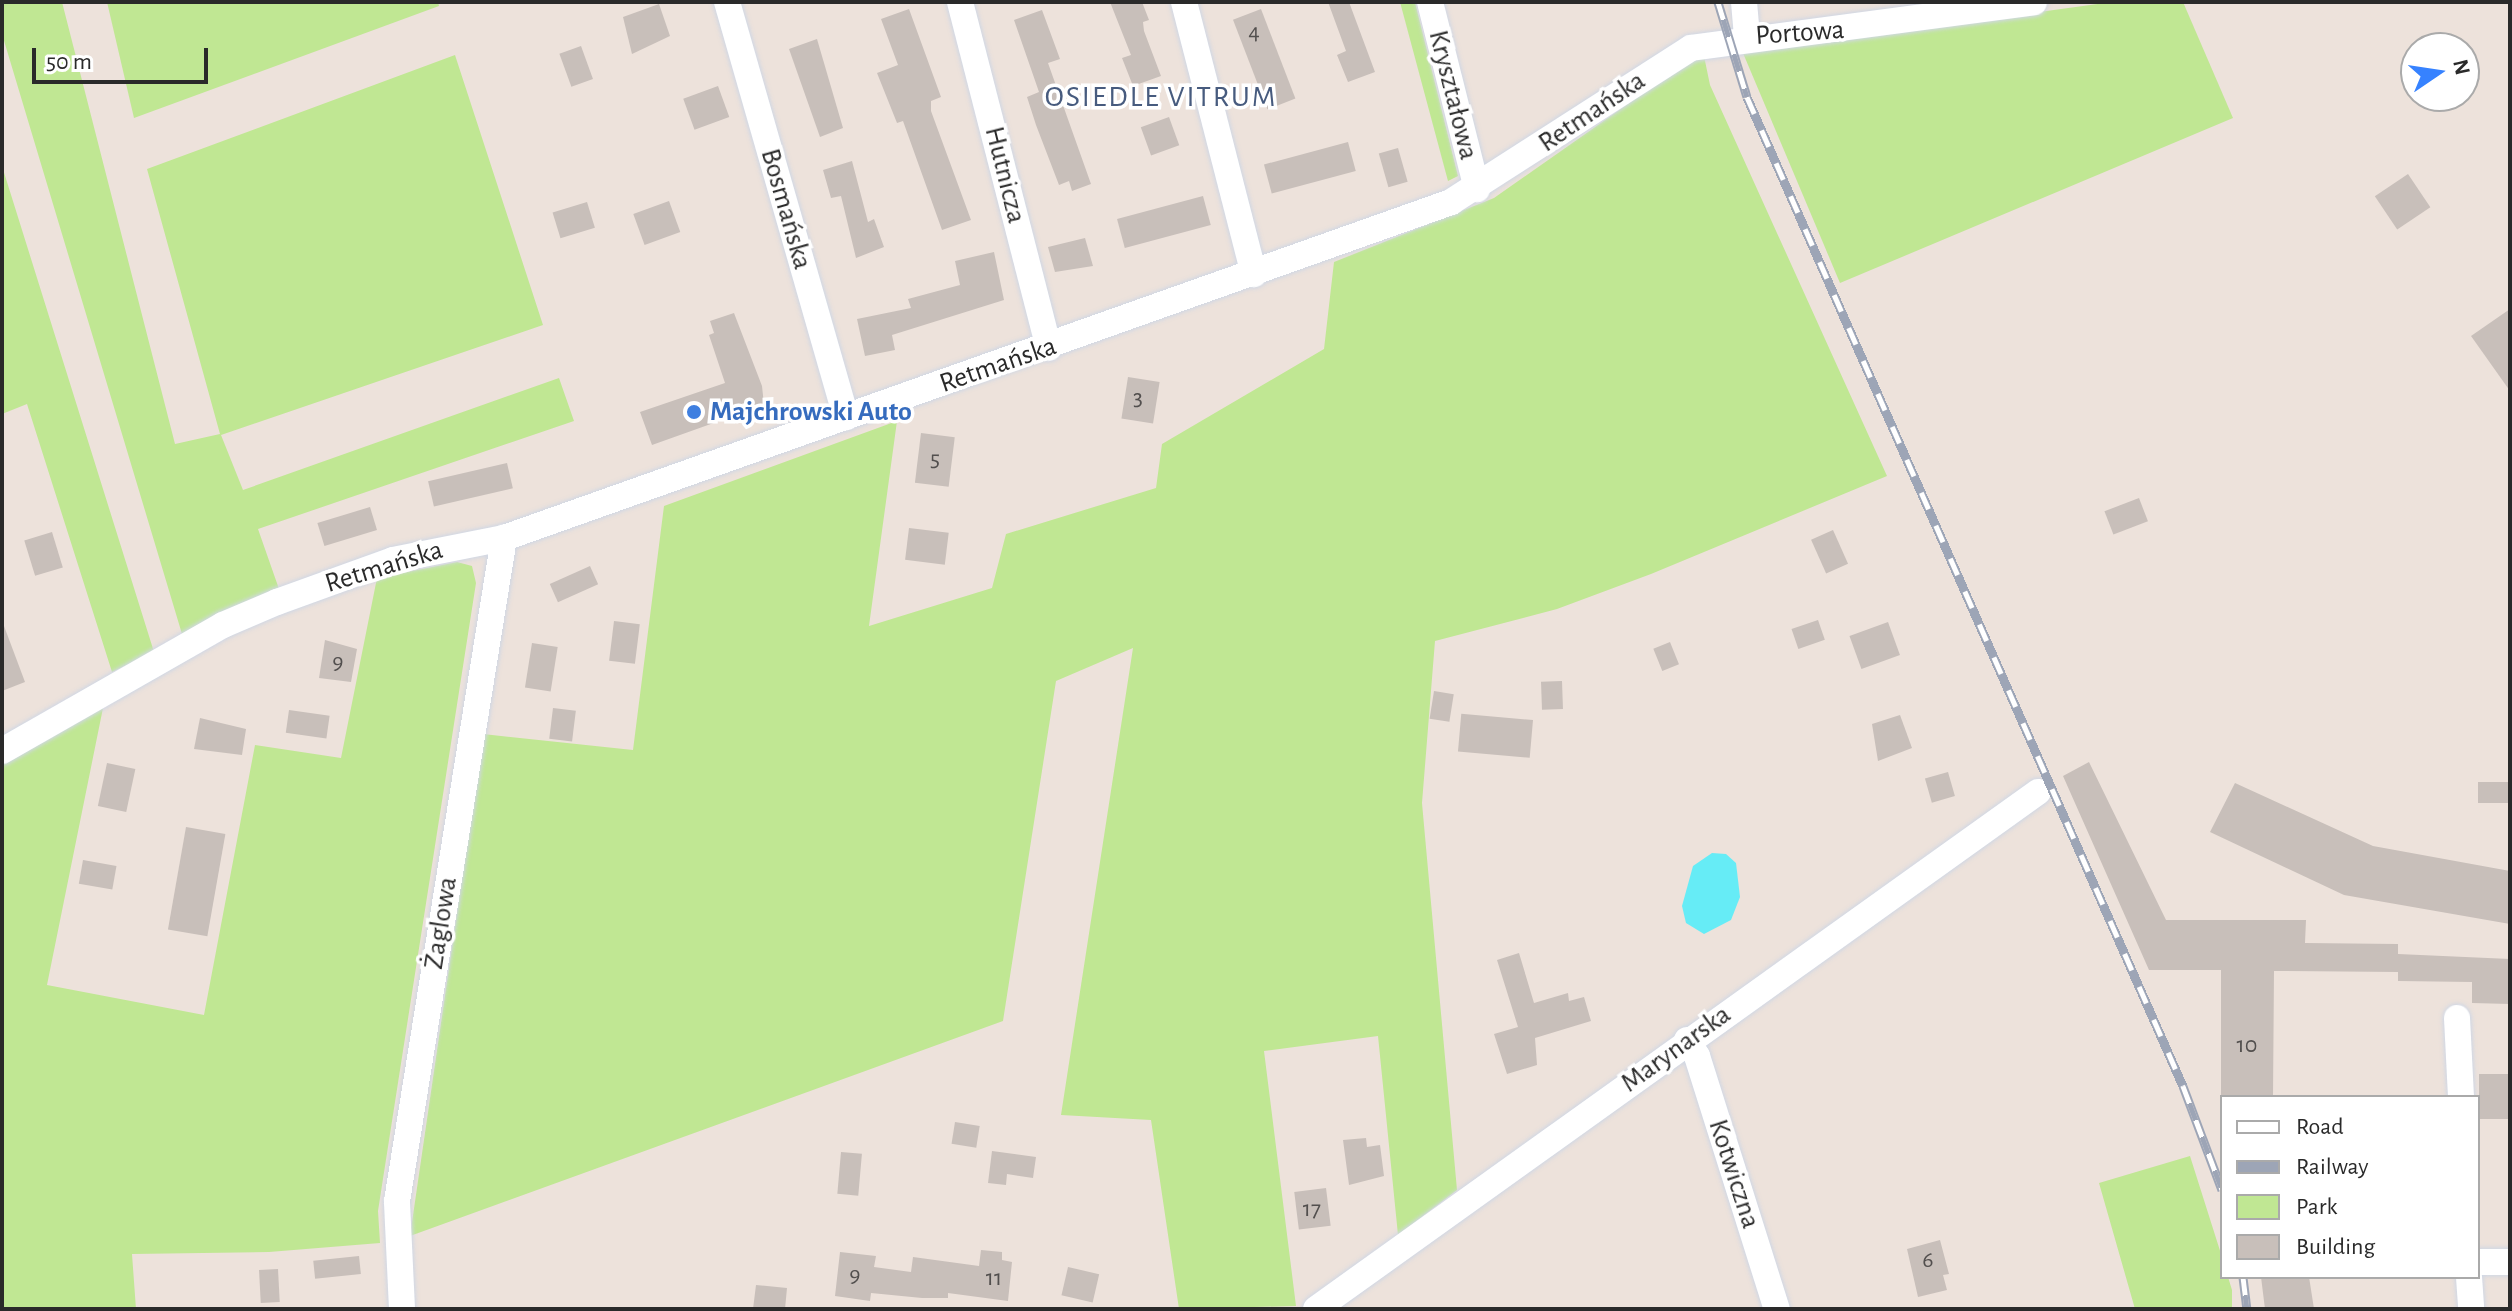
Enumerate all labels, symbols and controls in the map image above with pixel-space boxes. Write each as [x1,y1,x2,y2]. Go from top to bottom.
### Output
street label: Portowa [1754,13,1846,53]
house number: 4 [1248,19,1260,47]
street label: Kryształowa [1421,27,1485,163]
scale bar [36,32,212,82]
north arrow [2400,32,2480,112]
text: 50 m [46,50,92,74]
text: N [2449,57,2474,77]
street label: Retmańska [1532,64,1652,160]
district label: OSIEDLE VITRUM [1045,79,1277,115]
street label: Hutnicza [977,123,1033,227]
street label: Bosmańska [753,145,819,273]
street label: Retmańska [935,329,1061,401]
house number: 3 [1133,385,1143,413]
place label: Majchrowski Auto [710,395,912,429]
marker: Majchrowski Auto [685,403,703,421]
house number: 5 [930,446,940,474]
street label: Retmańska [321,533,447,601]
house number: 9 [332,649,344,677]
street label: Żaglowa [417,874,465,972]
street label: Marynarska [1615,998,1737,1100]
house number: 10 [2237,1032,2257,1060]
legend [2220,1095,2480,1279]
street label: Kotwiczna [1701,1115,1767,1233]
text: Road [2296,1115,2344,1139]
text: Railway [2296,1155,2368,1179]
text: Park [2296,1195,2337,1219]
house number: 17 [1303,1196,1321,1224]
text: Building [2296,1235,2375,1259]
house number: 6 [1922,1247,1934,1275]
house number: 9 [849,1262,861,1290]
house number: 11 [986,1265,1002,1293]

